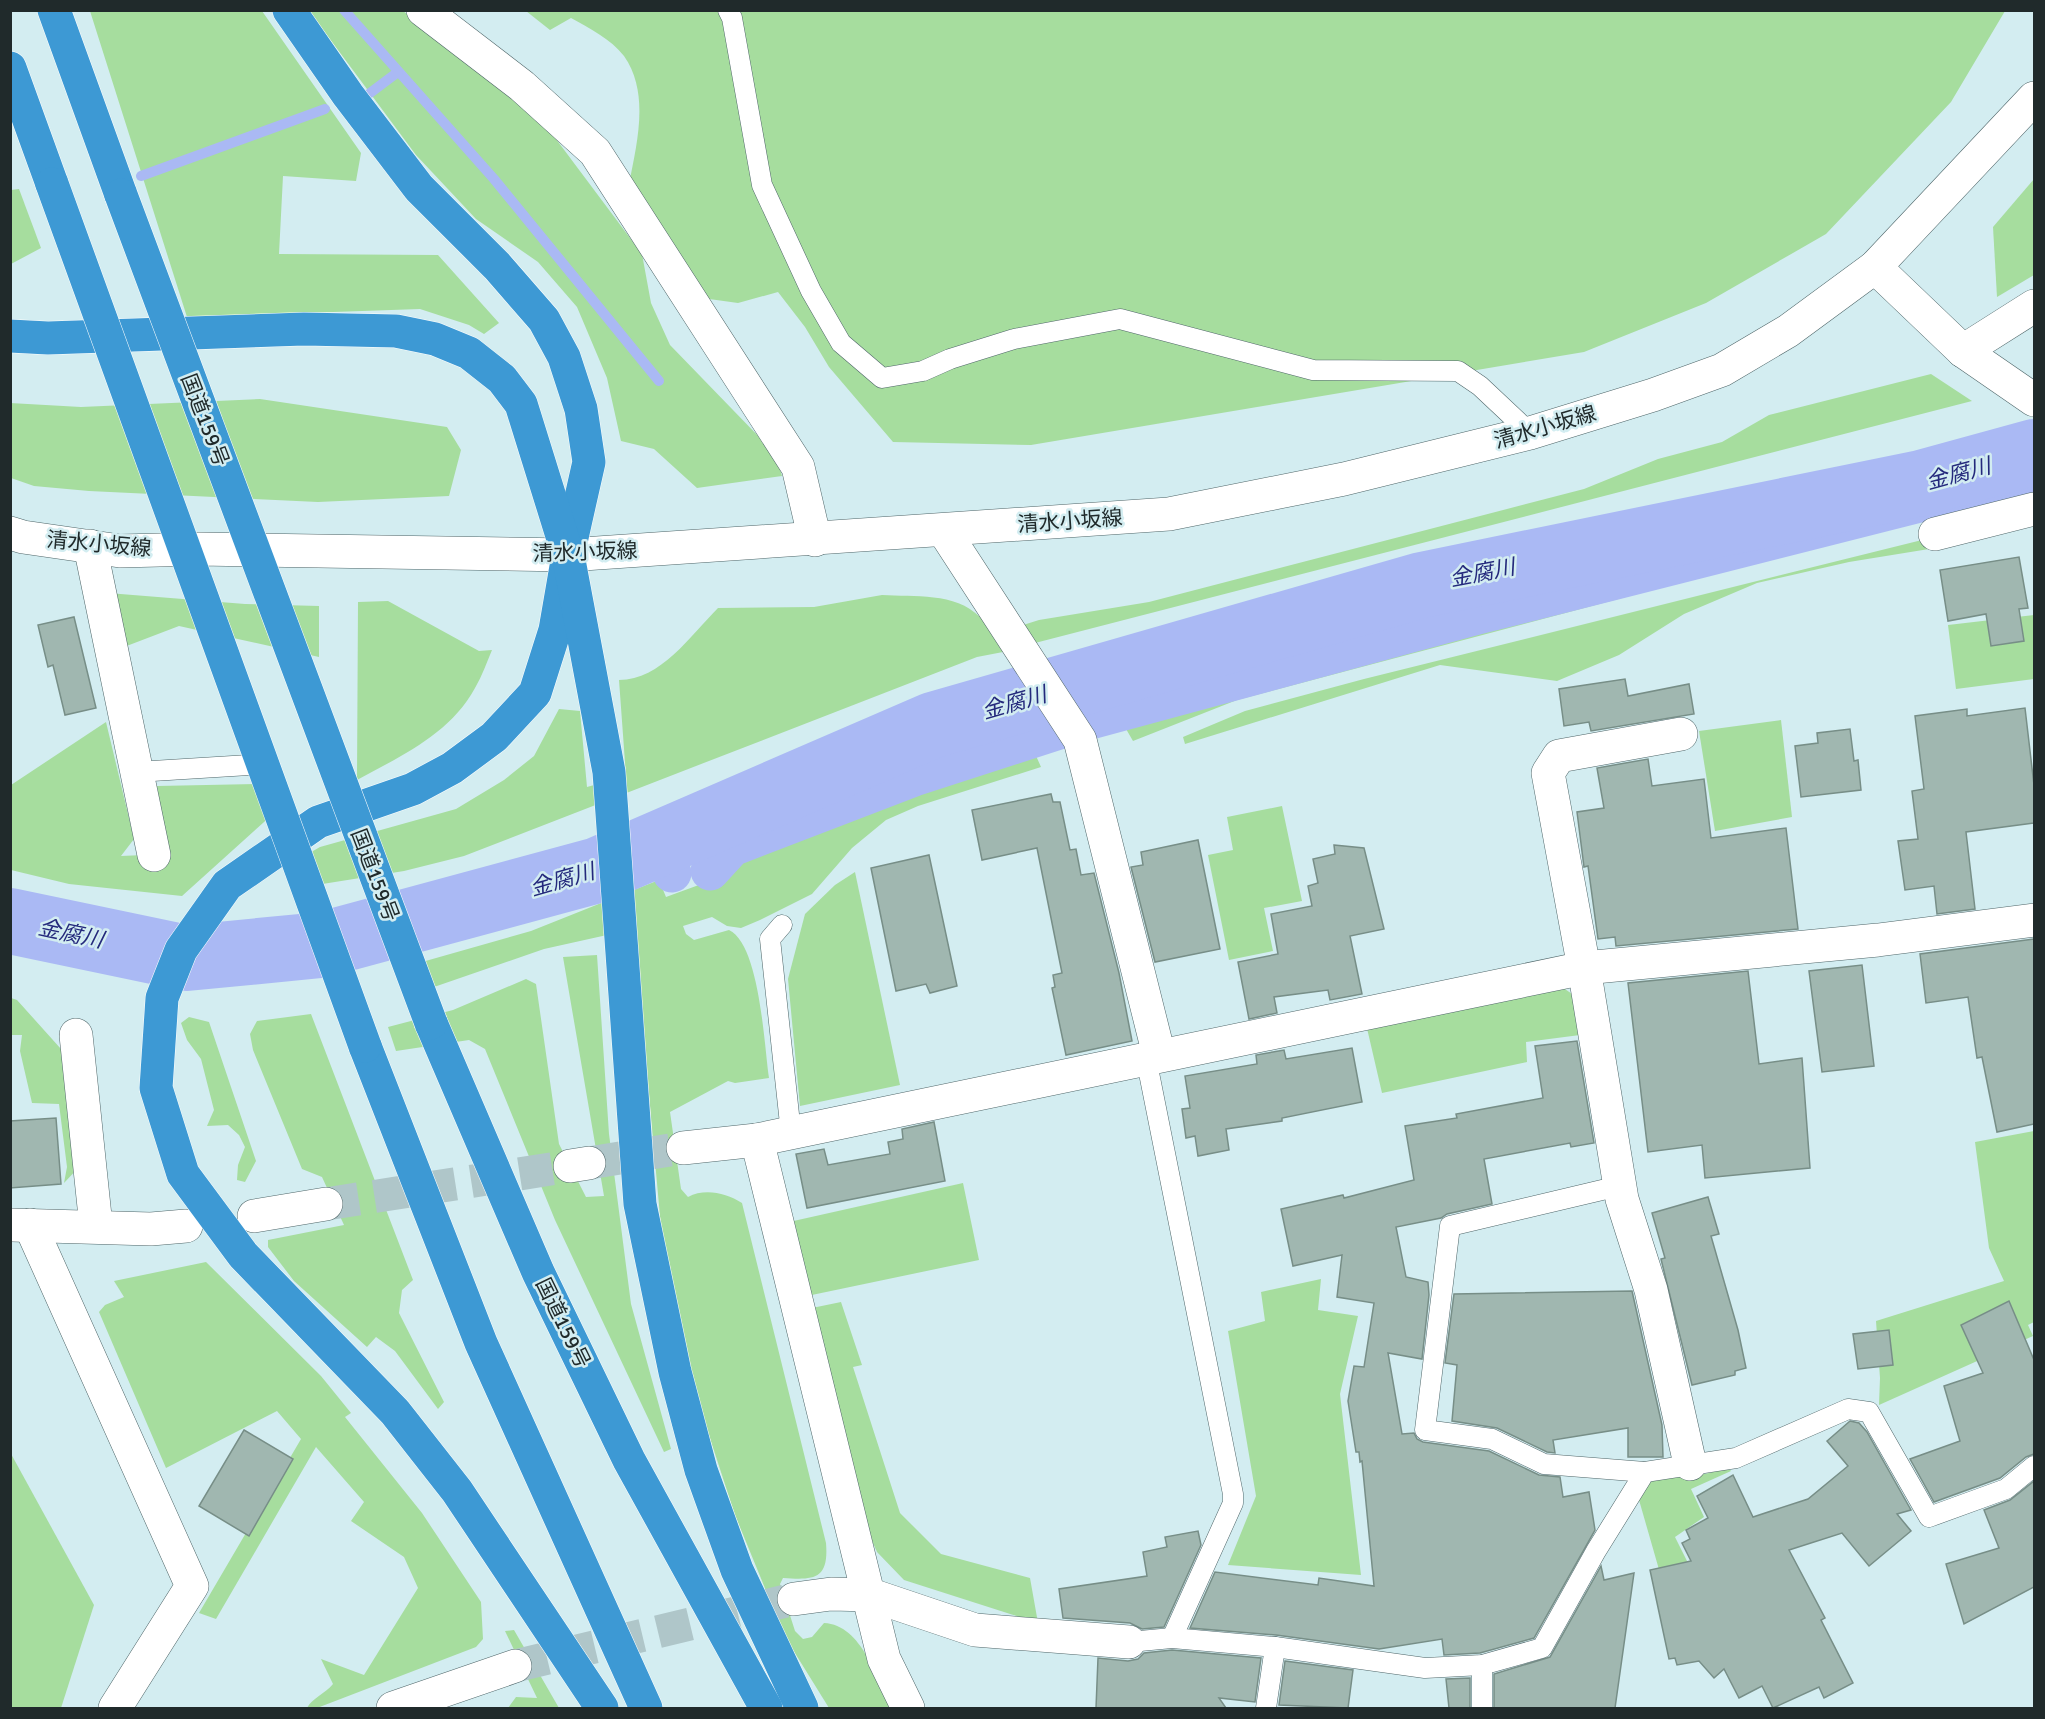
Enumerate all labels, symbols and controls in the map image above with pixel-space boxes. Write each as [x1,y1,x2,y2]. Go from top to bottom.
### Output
street label: 国道159号 [175,370,235,470]
street label: 清水小坂線 [1491,400,1599,454]
water label: 金腐川 [1923,451,1995,495]
street label: 清水小坂線 [1017,504,1123,538]
street label: 清水小坂線 [46,526,152,562]
street label: 清水小坂線 [532,537,638,567]
water label: 金腐川 [1447,553,1519,592]
water label: 金腐川 [979,680,1051,725]
street label: 国道159号 [345,825,405,925]
water label: 金腐川 [527,857,599,902]
water label: 金腐川 [36,913,108,954]
street label: 国道159号 [530,1274,596,1372]

